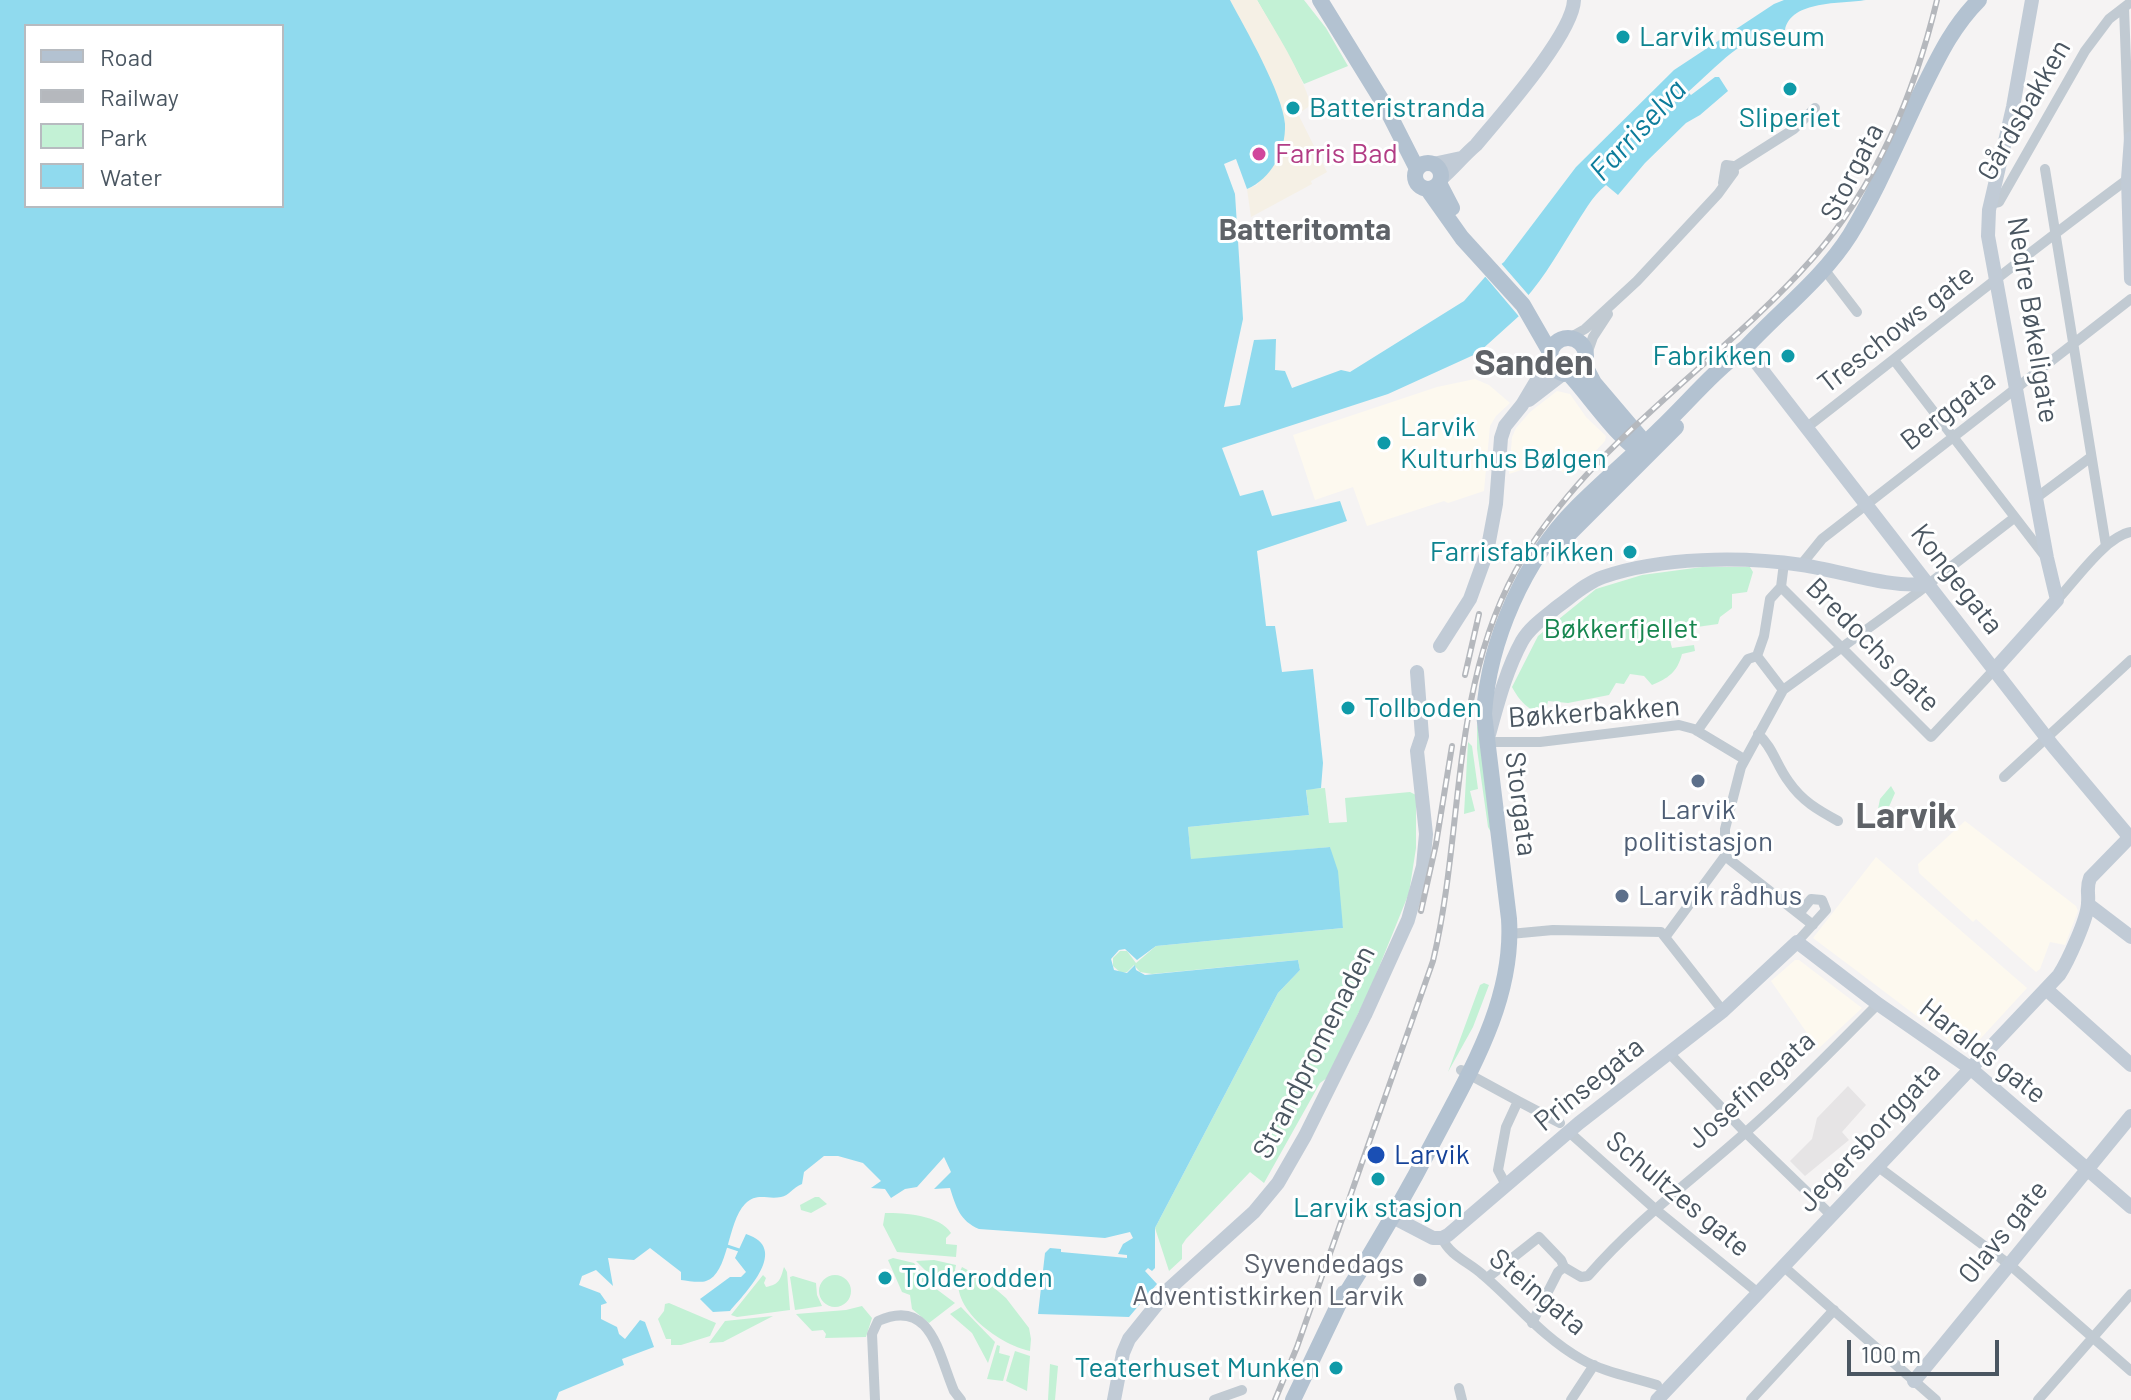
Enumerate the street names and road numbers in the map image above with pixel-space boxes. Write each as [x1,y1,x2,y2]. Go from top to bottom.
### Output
street label: Gårdsbakken [1970,34,2078,186]
street label: Storgata [1813,118,1891,226]
street label: Nedre Bøkeligate [2000,215,2066,425]
street label: Treschows gate [1811,258,1981,400]
street label: Berggata [1894,363,2002,457]
street label: Kongegata [1904,517,2010,641]
street label: Bredochs gate [1799,571,1947,719]
street label: Bøkkerbakken [1507,689,1681,735]
street label: Storgata [1498,750,1544,858]
street label: Strandpromenaden [1246,940,1382,1164]
street label: Haralds gate [1913,991,2053,1111]
street label: Josefinegata [1680,1024,1822,1156]
street label: Prinsegata [1527,1030,1651,1138]
street label: Jegersborggata [1791,1055,1947,1219]
street label: Schultzes gate [1599,1124,1757,1264]
street label: Olavs gate [1951,1173,2055,1291]
street label: Steingata [1482,1242,1594,1342]

